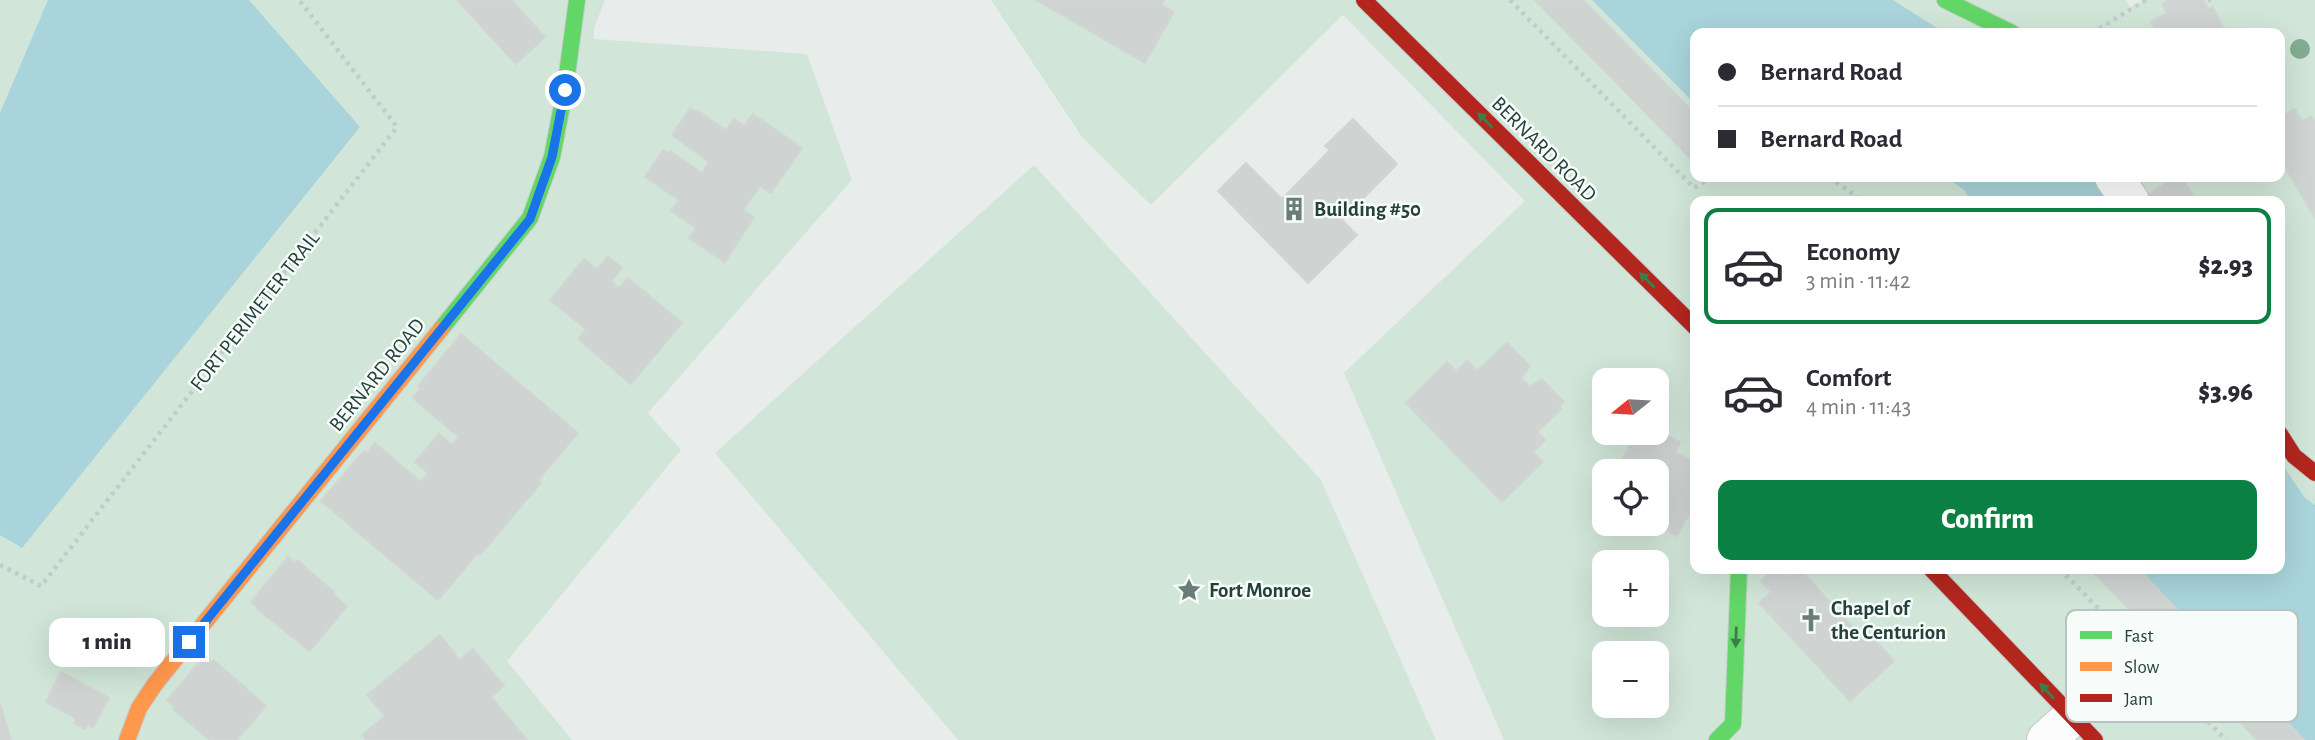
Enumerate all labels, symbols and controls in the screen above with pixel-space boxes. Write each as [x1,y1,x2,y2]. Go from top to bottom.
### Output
text: Bernard Road [1760,59,1902,85]
route start [549,74,581,106]
street label: BERNARD ROAD [1488,93,1600,205]
one-way arrow [1477,112,1494,129]
text: Bernard Road [1760,126,1902,152]
building icon: Building #50 [1280,195,1308,223]
place label: Building #50 [1314,199,1421,220]
street label: FORT PERIMETER TRAIL [186,227,324,395]
icon: car [1722,235,1785,298]
text: Economy [1806,239,1900,265]
text: $2.93 [2199,253,2253,279]
text: 3 min · 11:42 [1806,270,1911,293]
one-way arrow [1639,272,1655,288]
street label: BERNARD ROAD [325,315,429,435]
icon: car [1722,361,1785,424]
text: Comfort [1806,365,1891,391]
north arrow [1592,368,1670,444]
map controls [1592,368,1669,718]
text: $3.96 [2198,379,2253,405]
text: 4 min · 11:43 [1806,396,1911,419]
button: locate [1592,459,1669,536]
button: Confirm [1718,480,2257,560]
button: + [1592,550,1669,627]
place icon: Fort Monroe [1175,576,1203,604]
place label: Fort Monroe [1209,580,1311,601]
place label: Chapel of the Centurion [1831,598,1946,643]
church icon: Chapel of the Centurion [1797,606,1825,634]
legend [2066,610,2298,722]
callout: 1 min [49,618,164,666]
route end [173,626,205,658]
one-way arrow [1731,626,1742,648]
text: Fast [2124,627,2154,646]
text: 1 min [83,631,131,654]
button: − [1592,641,1669,718]
text: Slow [2124,658,2160,677]
one-way arrow [2040,683,2056,700]
text: Jam [2124,690,2153,709]

